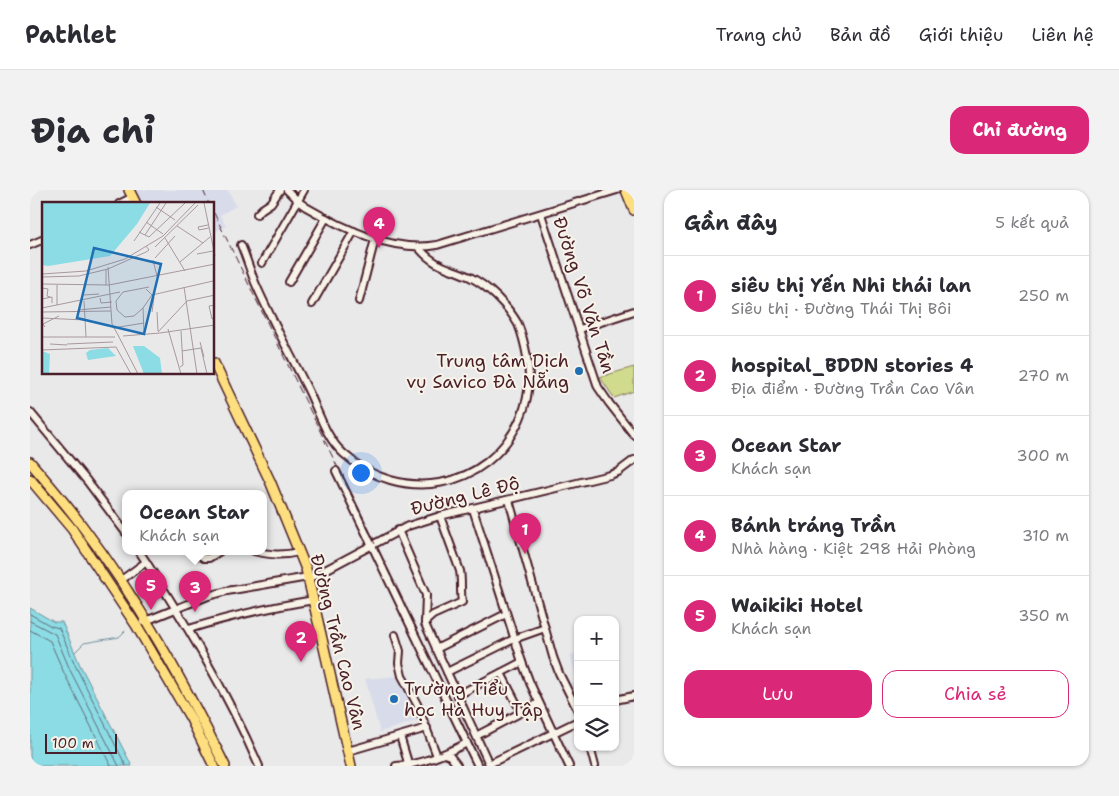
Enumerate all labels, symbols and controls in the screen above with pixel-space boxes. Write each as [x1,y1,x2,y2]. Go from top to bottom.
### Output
text: Pathlet [25,19,116,51]
text: Trang chủ [716,23,802,47]
text: Bản đồ [830,23,891,47]
text: Giới thiệu [919,23,1003,47]
text: Liên hệ [1031,23,1094,47]
button: Chỉ đường [950,106,1089,154]
text: Địa chỉ [30,107,154,154]
inset map [42,202,215,375]
pin: 4 [363,207,395,248]
text: Gần đây [684,209,778,237]
text: 5 kết quả [995,212,1069,233]
street label: Đường Võ Văn Tần [547,214,621,376]
text: siêu thị Yến Nhi thái lan [731,273,971,298]
text: 1 [696,285,704,306]
text: 250 m [1018,285,1069,306]
text: Siêu thị · Đường Thái Thị Bôi [731,298,951,319]
place label: Trung tâm Dịch vụ Savico Đà Nẵng [406,349,569,394]
text: hospital_BDDN stories 4 [731,353,973,378]
marker: Trung tâm Dịch vụ Savico Đà Nẵng [573,365,585,377]
text: 2 [694,365,706,386]
text: 270 m [1018,365,1069,386]
text: Địa điểm · Đường Trần Cao Vân [731,378,974,399]
text: Ocean Star [731,433,841,458]
text: 3 [694,445,706,466]
text: 300 m [1017,445,1069,466]
text: Khách sạn [731,458,811,479]
your location [348,460,374,486]
street label: Đường Lê Độ [408,471,522,521]
popup [122,490,267,555]
text: Ocean Star [139,500,250,525]
pin: 1 [509,513,541,554]
text: Bánh tráng Trần [731,513,896,538]
text: Khách sạn [139,525,220,546]
text: 4 [694,525,706,546]
text: 310 m [1022,525,1069,546]
text: Nhà hàng · Kiệt 298 Hải Phòng [731,538,976,559]
street label: Đường Trần Cao Vân [305,552,371,732]
pin: 5 [135,569,167,610]
pin: 3 [179,571,211,612]
text: Waikiki Hotel [731,593,863,618]
text: 5 [695,605,705,626]
text: 350 m [1018,605,1069,626]
map controls [574,616,619,751]
button: + [574,616,619,661]
text: Khách sạn [731,618,811,639]
pin: 2 [285,621,317,662]
button: − [574,661,619,706]
button: Lưu [684,670,872,718]
button: Chia sẻ [882,670,1069,718]
place label: Trường Tiểu học Hà Huy Tập [404,677,543,722]
marker: Trường Tiểu học Hà Huy Tập [388,693,400,705]
button: layers [574,706,619,751]
scale bar [45,731,118,754]
text: 100 m [52,734,94,752]

